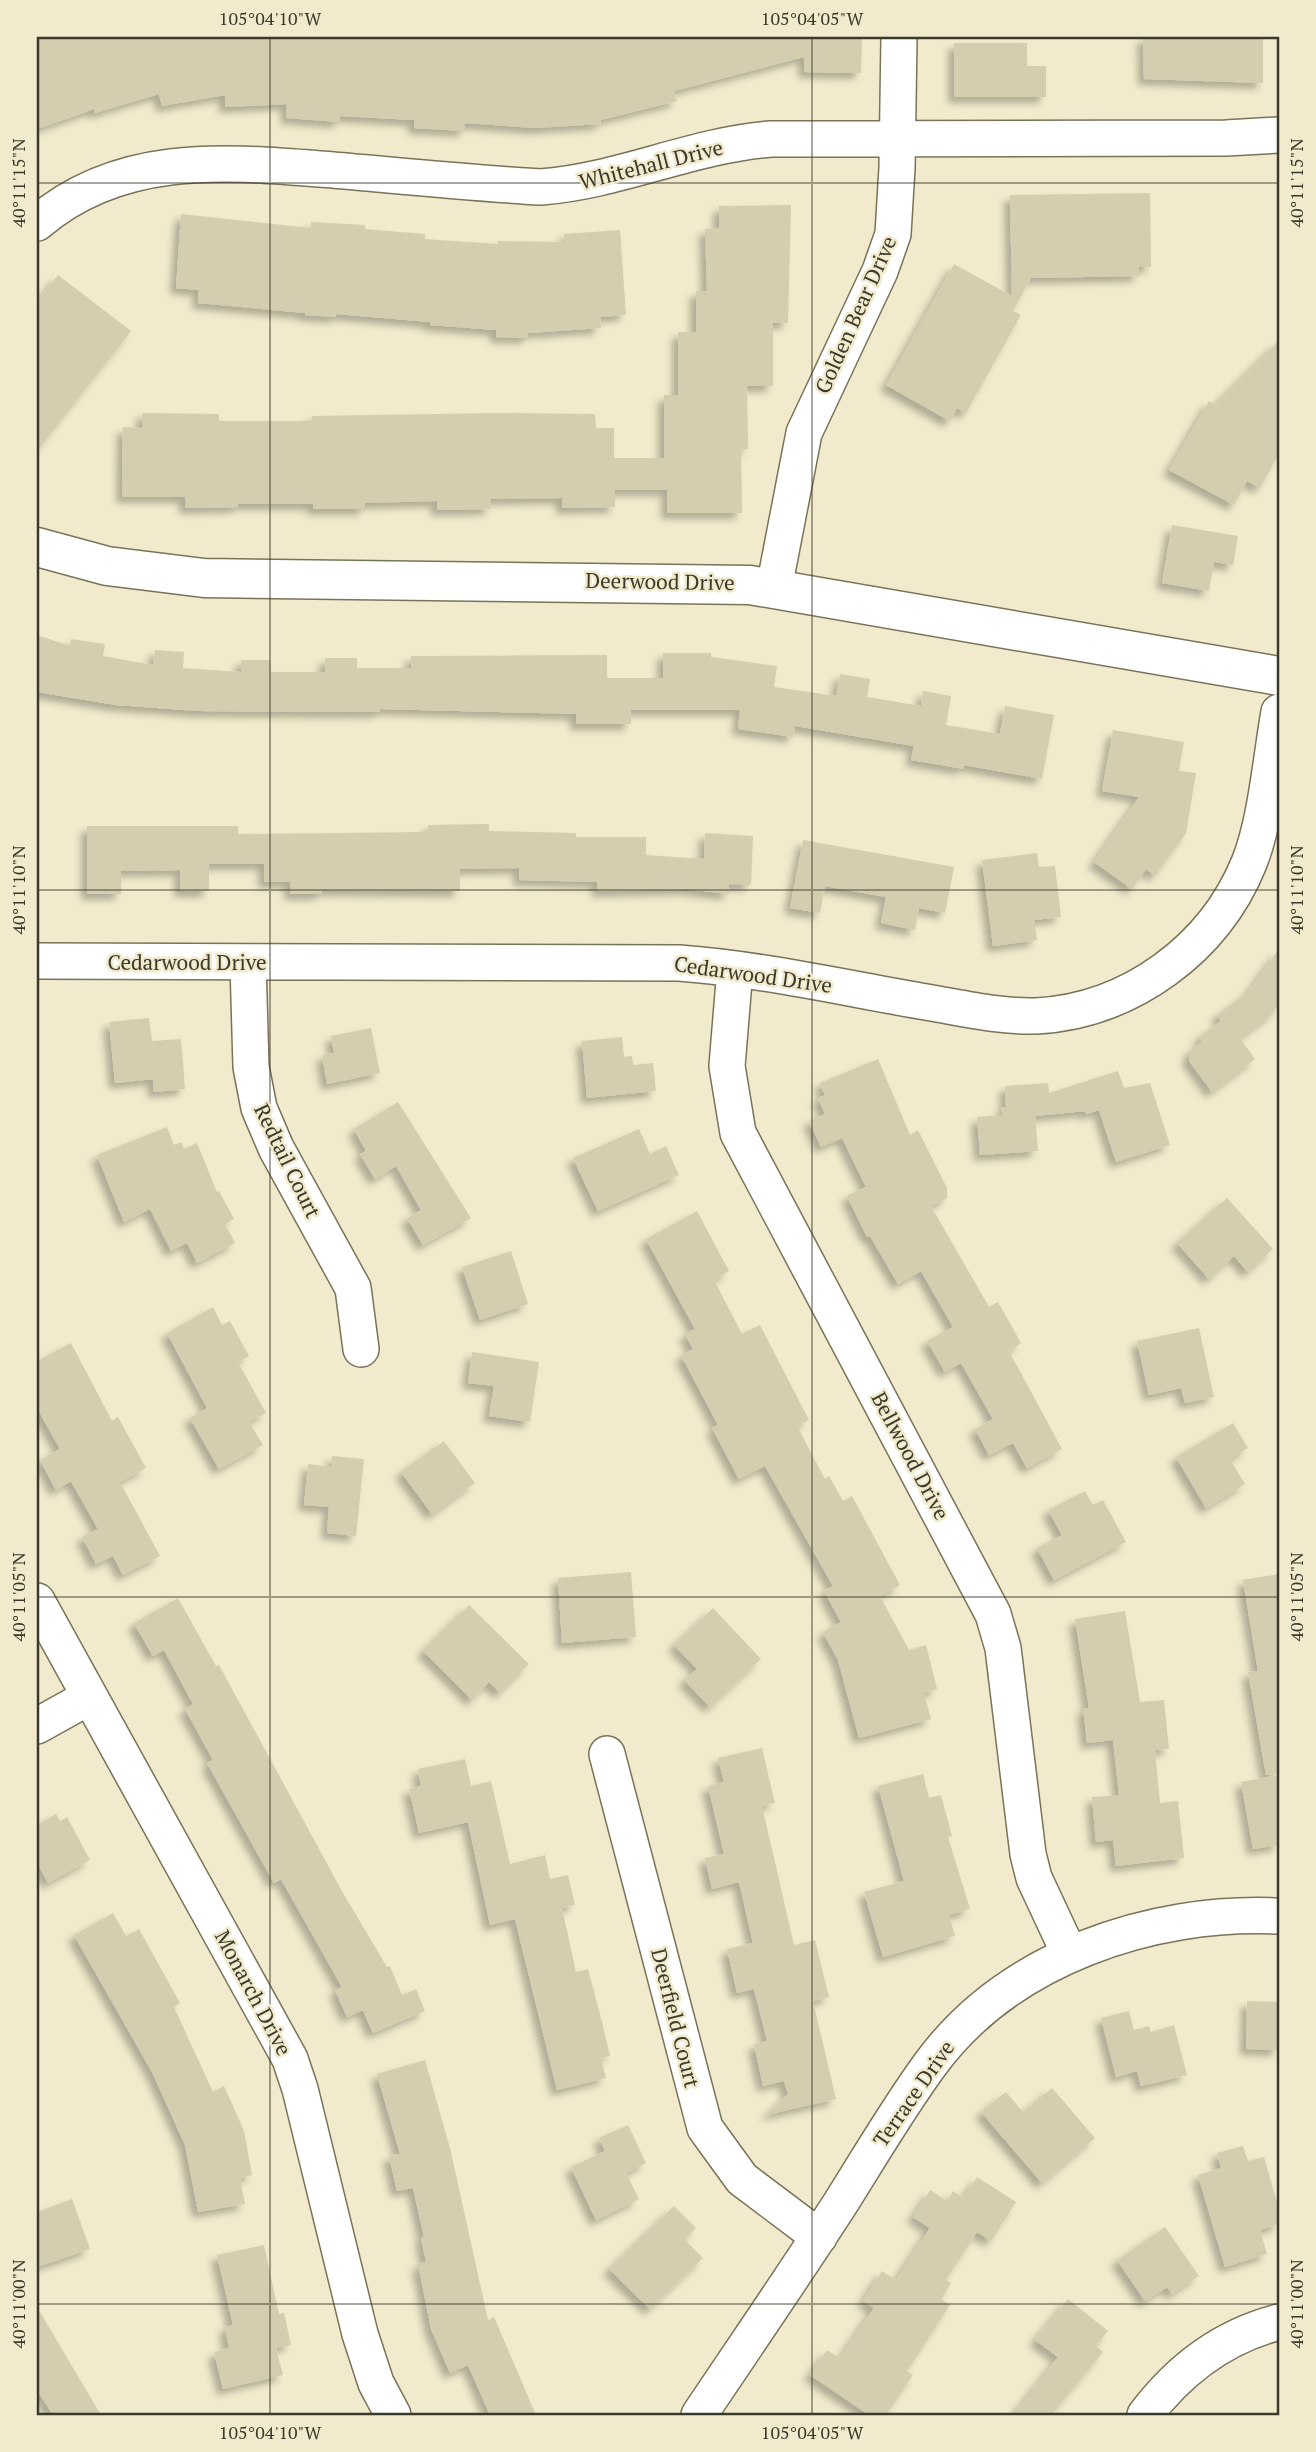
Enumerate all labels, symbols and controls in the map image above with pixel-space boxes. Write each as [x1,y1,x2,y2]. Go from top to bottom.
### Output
text: 105°04'10"W [219,6,321,30]
text: 105°04'05"W [761,6,863,30]
street label: Whitehall Drive [576,133,726,195]
text: 40°11'15"N [6,138,30,228]
text: 40°11'15"N [1284,138,1308,228]
street label: Golden Bear Drive [808,231,902,398]
street label: Deerwood Drive [585,566,735,596]
text: 40°11'10"N [6,845,30,935]
text: 40°11'10"N [1284,845,1308,935]
street label: Cedarwood Drive [107,948,267,976]
street label: Cedarwood Drive [672,949,834,999]
street label: Redtail Court [248,1099,328,1223]
street label: Bellwood Drive [865,1387,956,1524]
text: 40°11'05"N [6,1552,30,1642]
text: 40°11'05"N [1284,1552,1308,1642]
street label: Monarch Drive [209,1925,299,2060]
street label: Deerfield Court [645,1945,707,2091]
street label: Terrace Drive [866,2035,960,2152]
text: 40°11'00"N [6,2259,30,2349]
text: 40°11'00"N [1284,2259,1308,2349]
text: 105°04'10"W [219,2420,321,2444]
text: 105°04'05"W [761,2420,863,2444]

